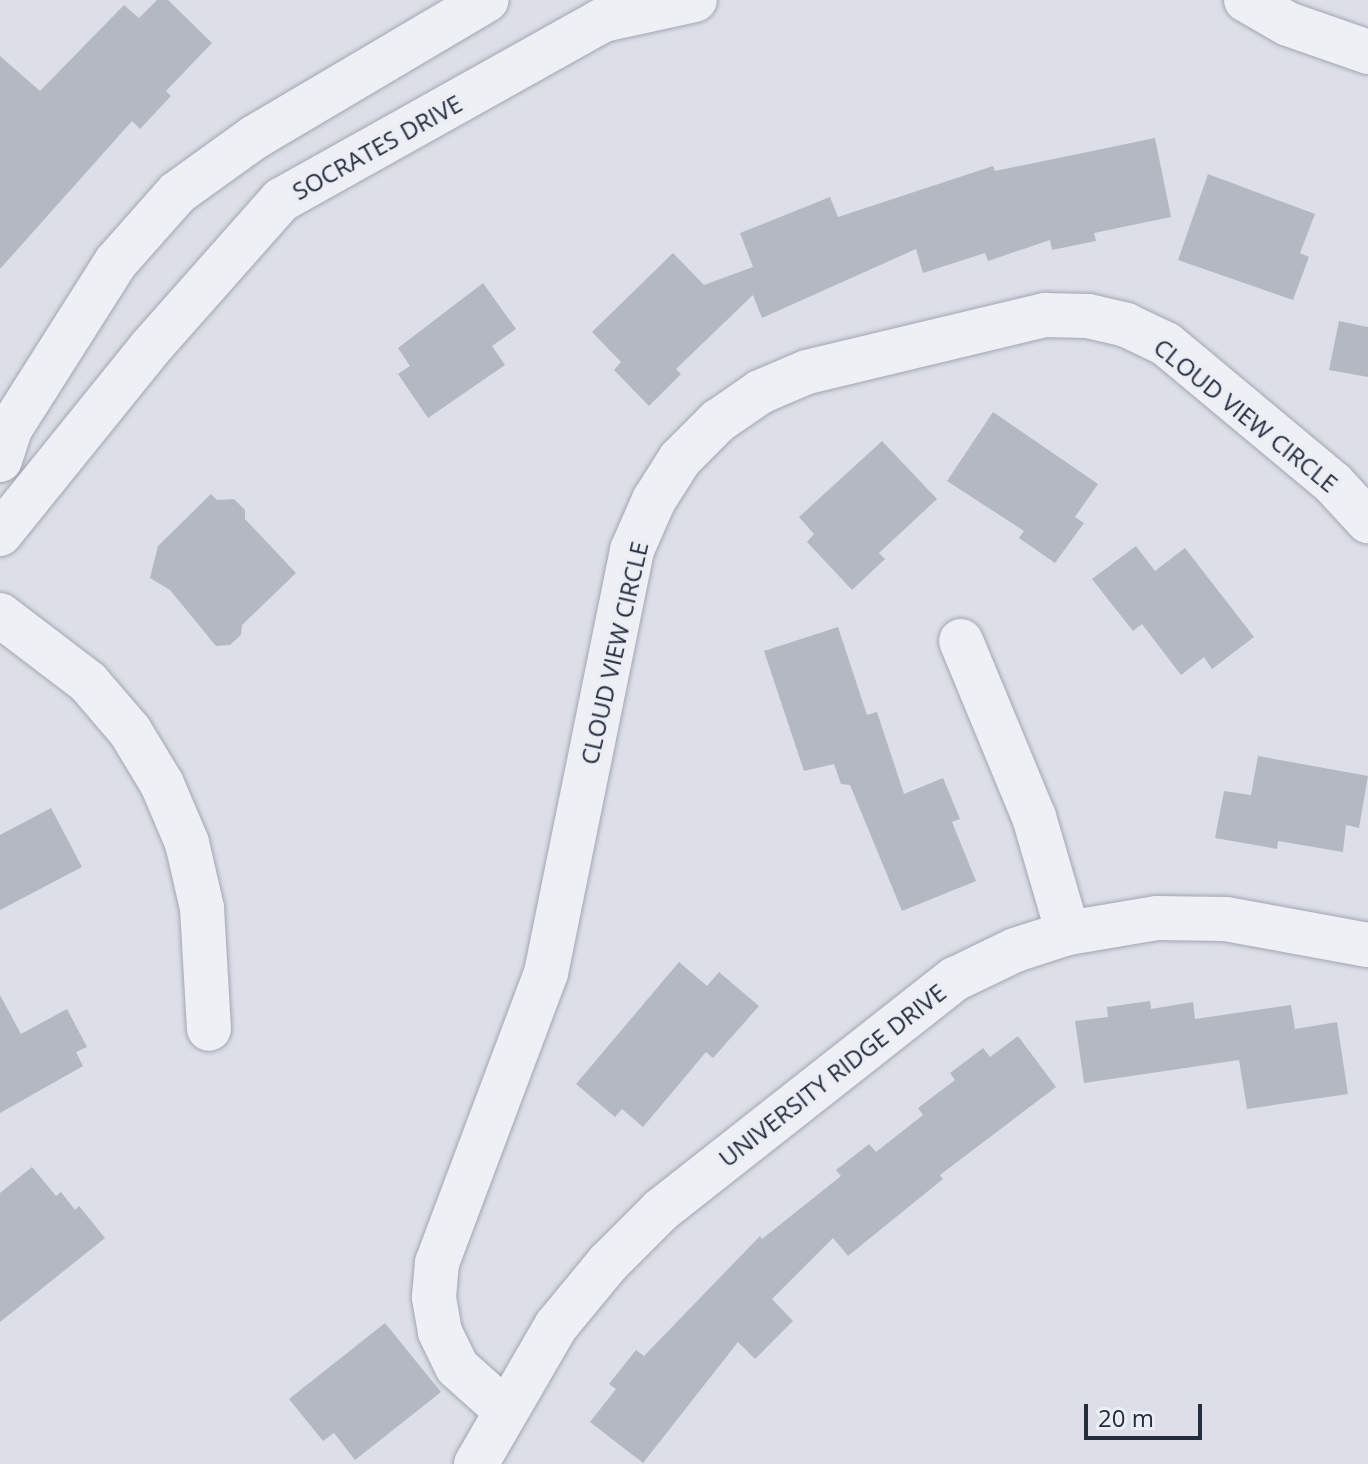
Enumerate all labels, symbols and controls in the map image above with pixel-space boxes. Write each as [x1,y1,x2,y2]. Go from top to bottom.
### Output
street label: SOCRATES DRIVE [287,88,467,206]
street label: CLOUD VIEW CIRCLE [1148,332,1344,498]
street label: CLOUD VIEW CIRCLE [574,539,654,767]
street label: UNIVERSITY RIDGE DRIVE [713,977,951,1173]
scale bar [1088,1388,1206,1438]
text: 20 m [1098,1401,1154,1434]

